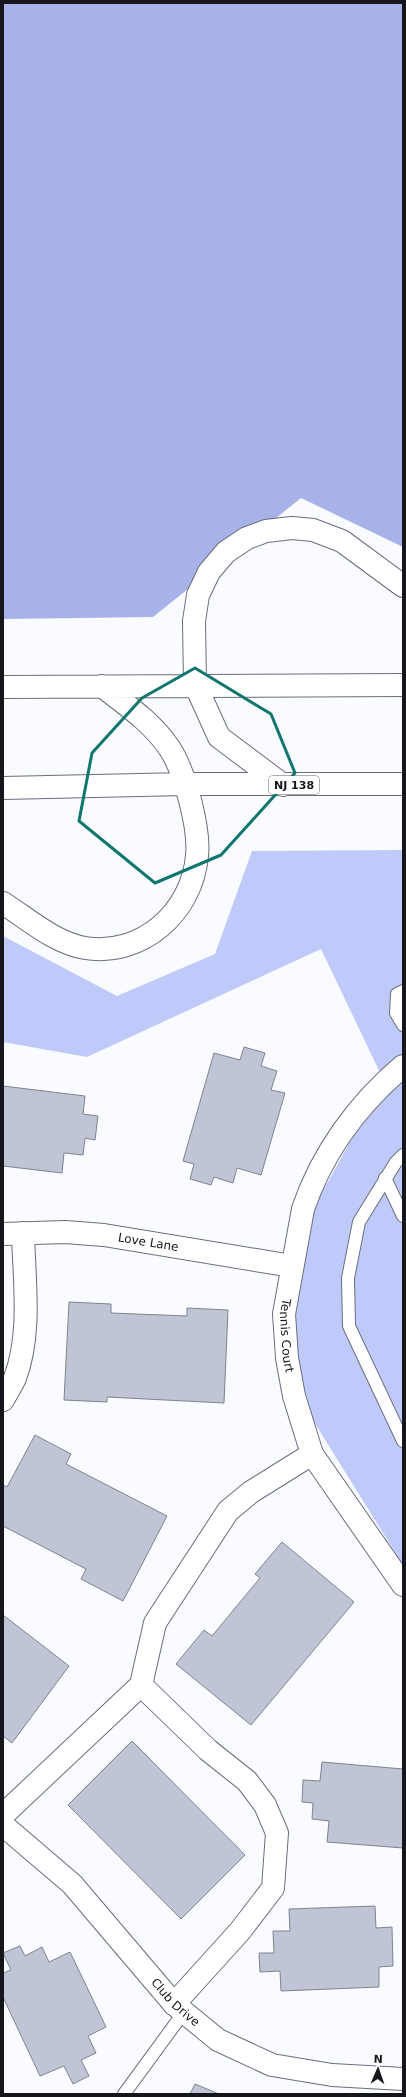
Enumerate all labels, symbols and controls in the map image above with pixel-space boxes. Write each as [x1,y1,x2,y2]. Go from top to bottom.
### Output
road number: NJ 138 [269,776,319,794]
street label: Love Lane [117,1230,180,1254]
street label: Tennis Court [277,1297,297,1374]
street label: Club Drive [148,1975,203,2029]
north arrow [358,2049,398,2089]
text: N [373,2053,383,2066]

